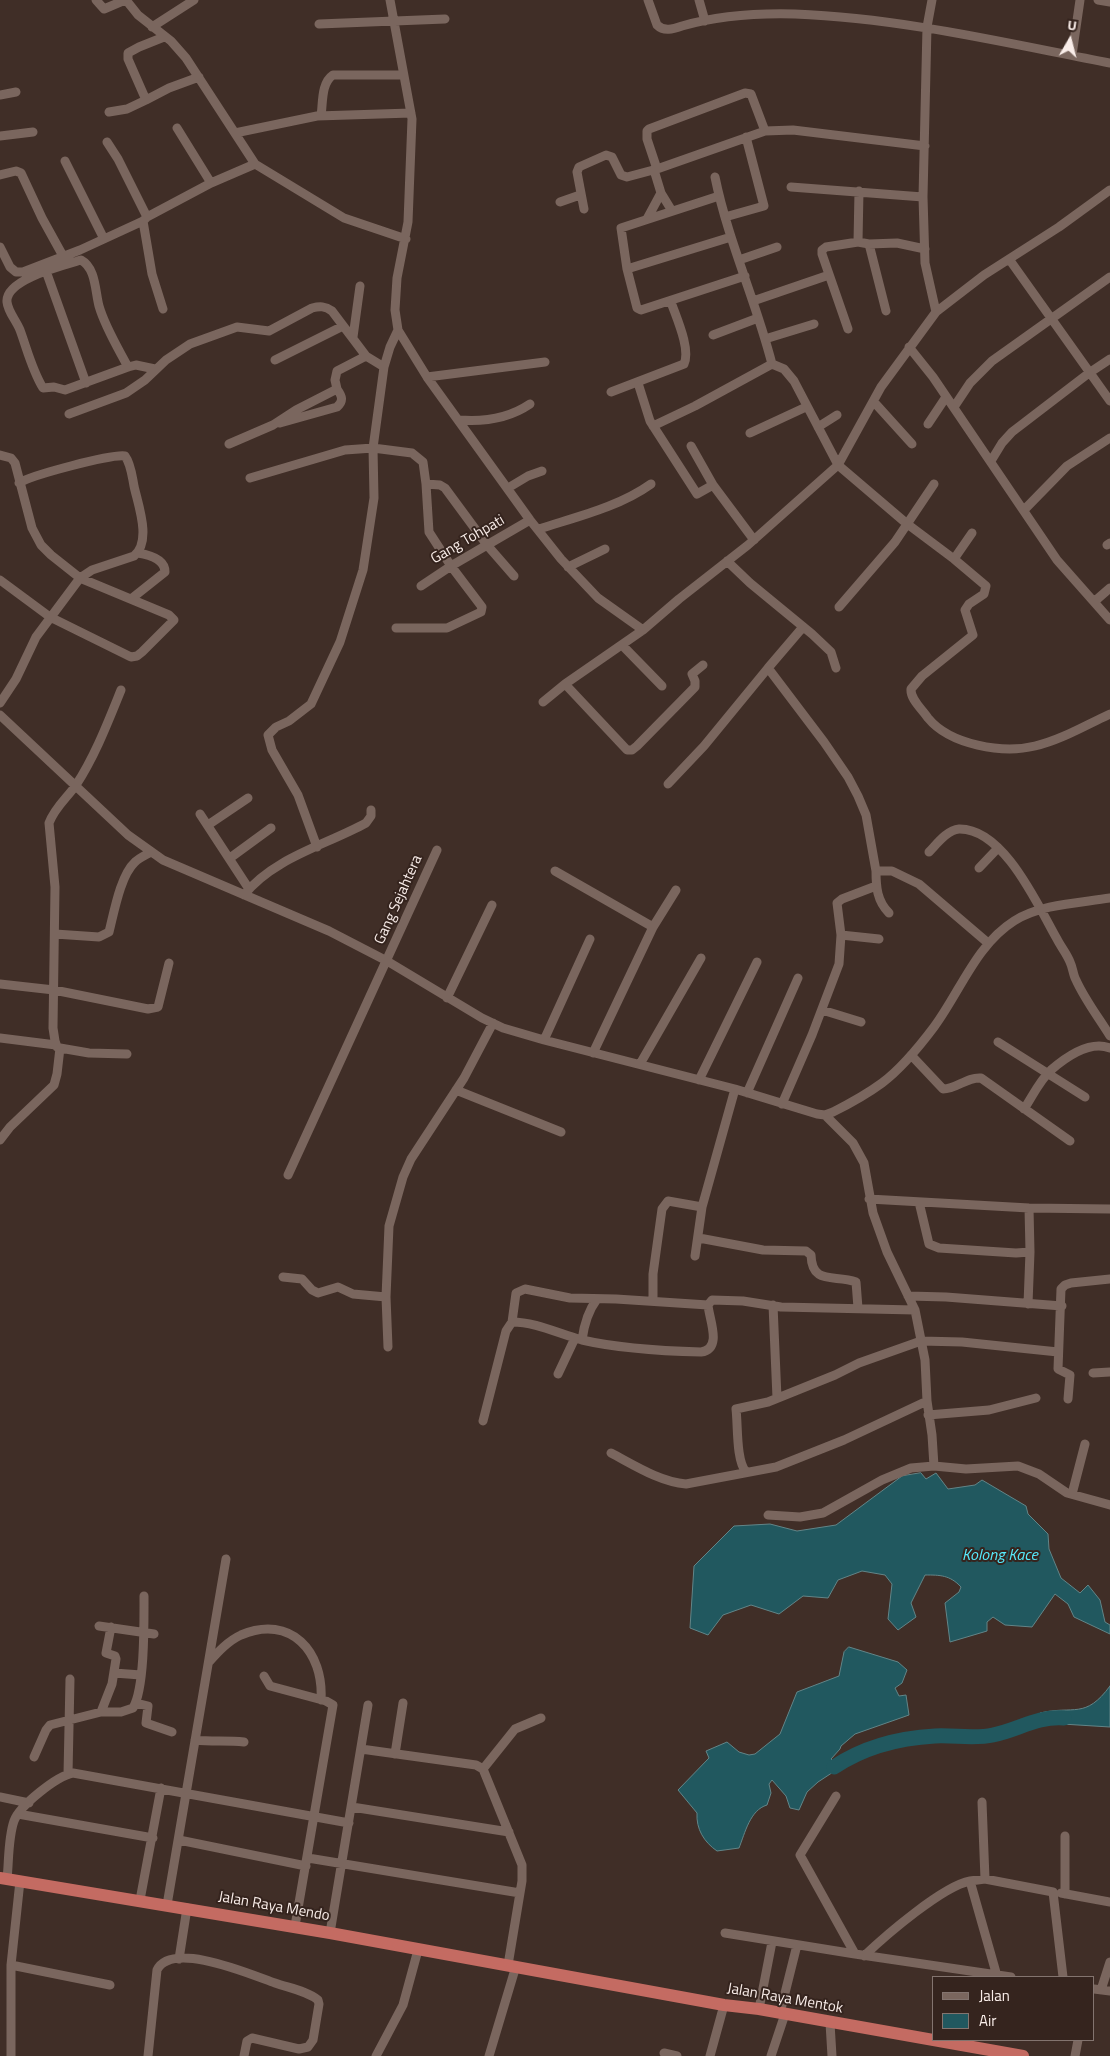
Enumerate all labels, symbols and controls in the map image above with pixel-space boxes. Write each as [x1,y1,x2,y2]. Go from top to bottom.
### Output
text: U [1066,14,1078,36]
north arrow [1045,15,1095,65]
street label: Gang Tohpati [428,512,508,568]
street label: Gang Sejahtera [371,853,427,947]
water label: Kolong Kace [962,1546,1038,1566]
street label: Jalan Raya Mendo [217,1888,331,1926]
legend [932,1976,1095,2041]
street label: Jalan Raya Mentok [726,1980,844,2018]
text: Jalan [979,1984,1010,2007]
text: Air [979,2009,996,2032]

